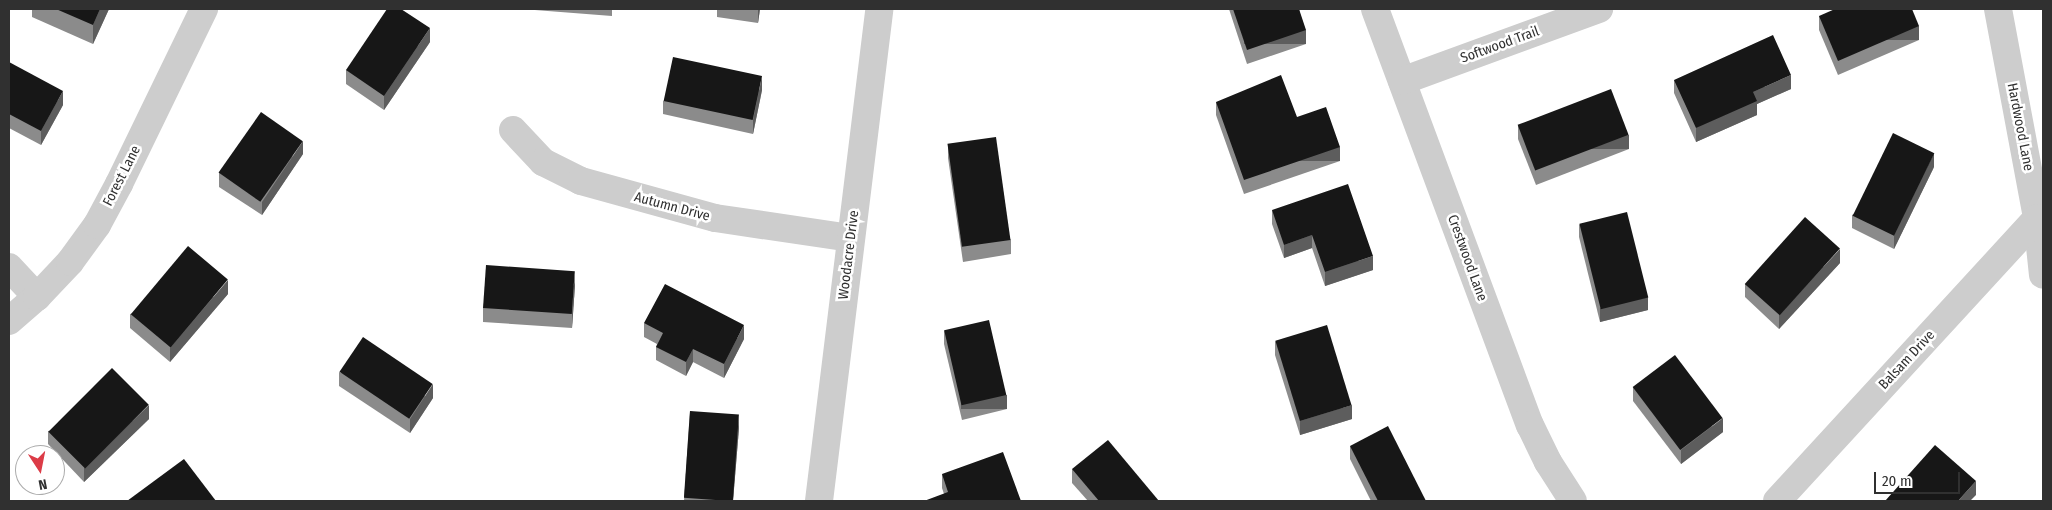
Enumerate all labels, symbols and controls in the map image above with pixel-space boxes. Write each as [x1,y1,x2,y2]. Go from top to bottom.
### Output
street label: Softwood Trail [1458,23,1542,67]
street label: Hardwood Lane [2003,82,2037,172]
street label: Forest Lane [100,143,144,209]
street label: Autumn Drive [632,189,712,225]
street label: Woodacre Drive [835,209,863,301]
street label: Crestwood Lane [1444,212,1490,304]
street label: Balsam Drive [1875,327,1939,393]
north arrow [15,445,65,495]
scale bar [1877,462,1963,494]
text: 20 m [1882,472,1912,490]
text: N [37,475,49,493]

